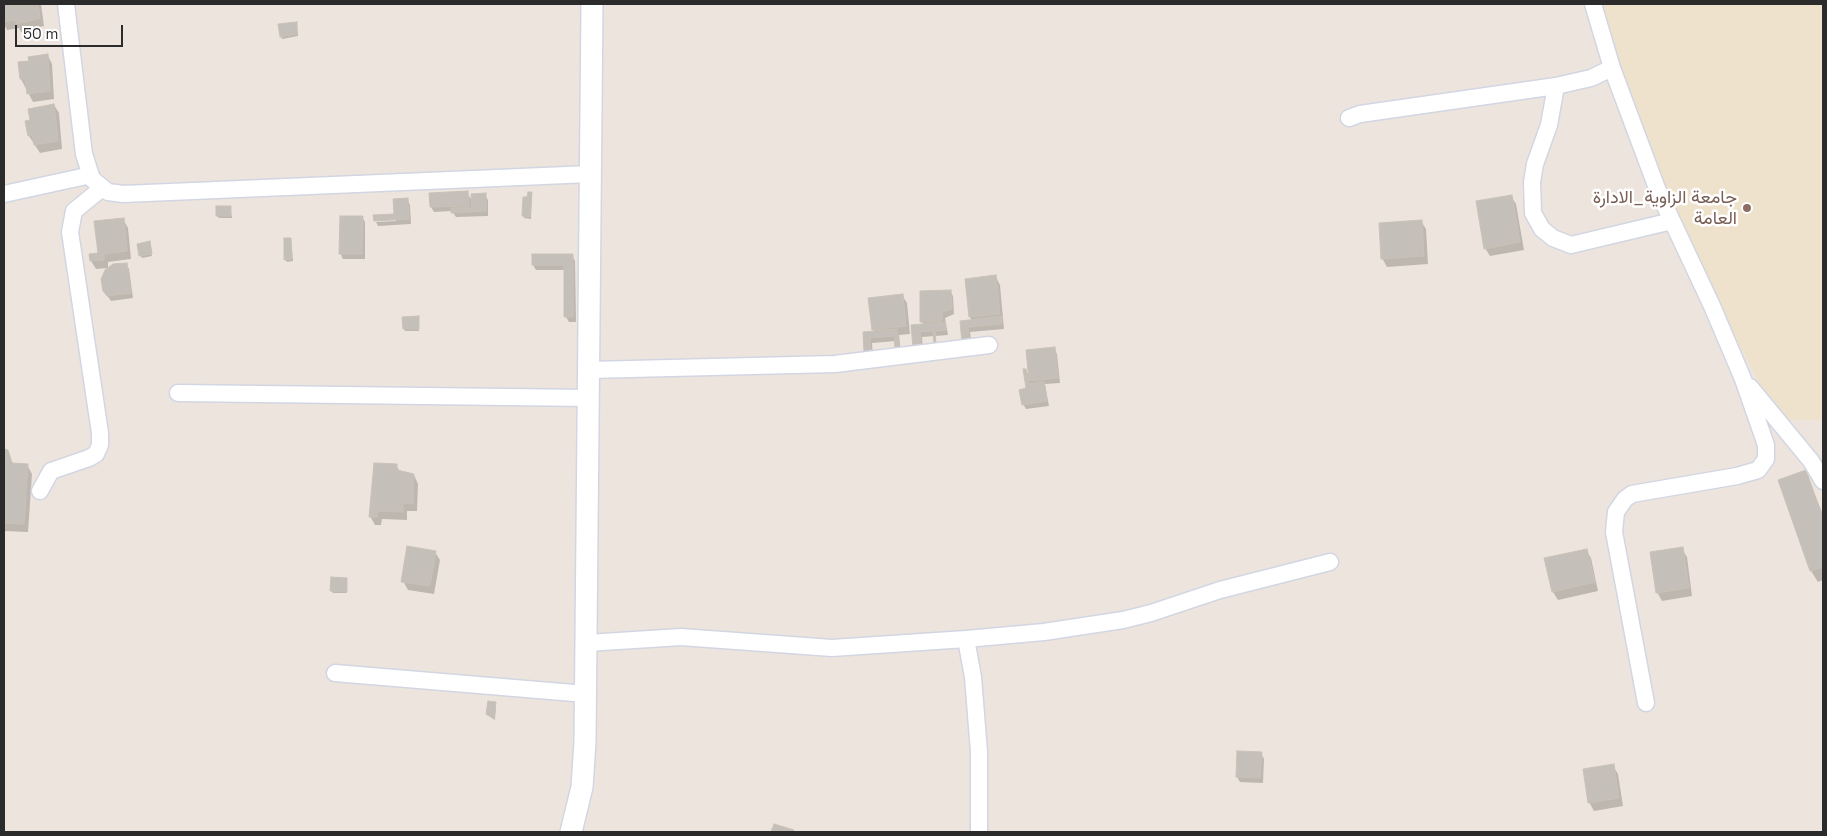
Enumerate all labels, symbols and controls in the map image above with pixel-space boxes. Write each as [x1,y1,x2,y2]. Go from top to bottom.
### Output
scale bar [18,15,125,47]
text: 50 m [23,24,58,43]
place label: جامعة الزاوية_الادارة العامة [1593,187,1737,230]
marker: جامعة الزاوية_الادارة العامة [1741,202,1753,214]

